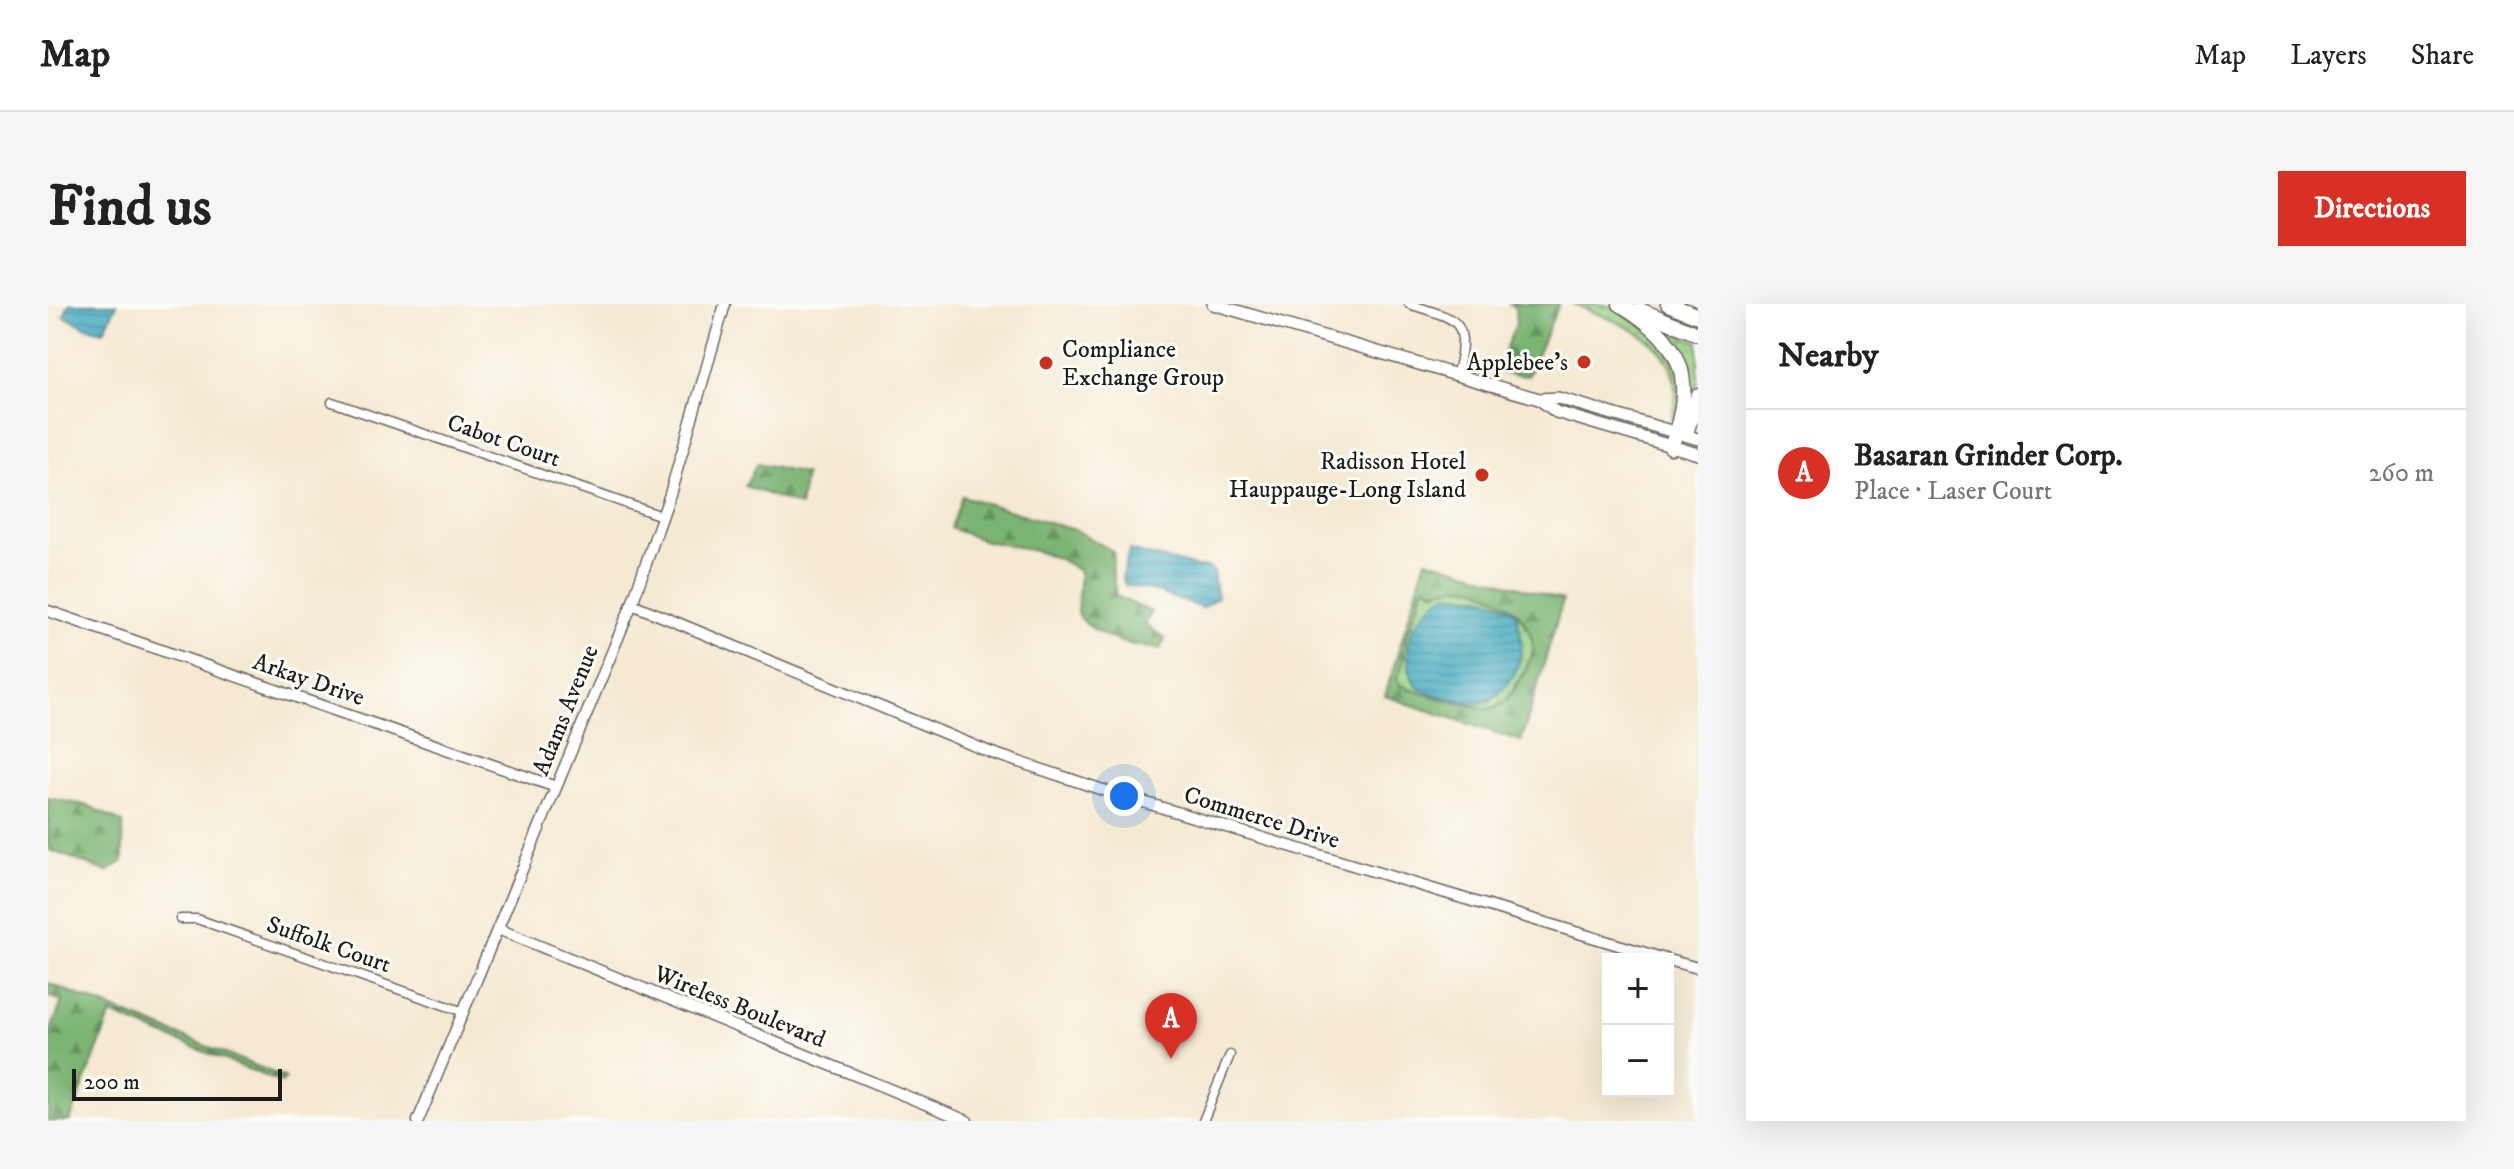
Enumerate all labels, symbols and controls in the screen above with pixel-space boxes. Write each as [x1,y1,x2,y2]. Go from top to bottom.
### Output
text: Map [40,31,110,79]
text: Map [2195,38,2246,73]
text: Layers [2290,38,2367,73]
text: Share [2411,38,2474,73]
button: Directions [2278,171,2466,246]
text: Find us [48,173,212,243]
place label: Compliance Exchange Group [1062,335,1224,393]
text: Nearby [1778,335,1879,377]
place label: Applebee's [1467,348,1568,378]
marker: Applebee's [1575,353,1593,371]
marker: Compliance Exchange Group [1037,354,1055,372]
street label: Cabot Court [443,408,565,474]
text: Basaran Grinder Corp. [1854,438,2123,475]
place label: Radisson Hotel Hauppauge-Long Island [1229,447,1467,505]
text: A [1796,457,1812,490]
text: 260 m [2369,457,2434,490]
marker: Radisson Hotel Hauppauge-Long Island [1473,466,1491,484]
text: Place · Laser Court [1854,475,2052,508]
street label: Adams Avenue [526,641,606,780]
street label: Arkay Drive [249,647,368,713]
your location [1104,776,1144,816]
street label: Commerce Drive [1180,780,1343,856]
street label: Suffolk Court [263,910,395,980]
map controls [1602,953,1674,1097]
button: + [1602,953,1674,1025]
street label: Wireless Boulevard [649,958,830,1055]
pin: A [1145,993,1197,1059]
button: − [1602,1025,1674,1097]
scale bar [72,1065,282,1101]
text: 200 m [84,1069,140,1096]

